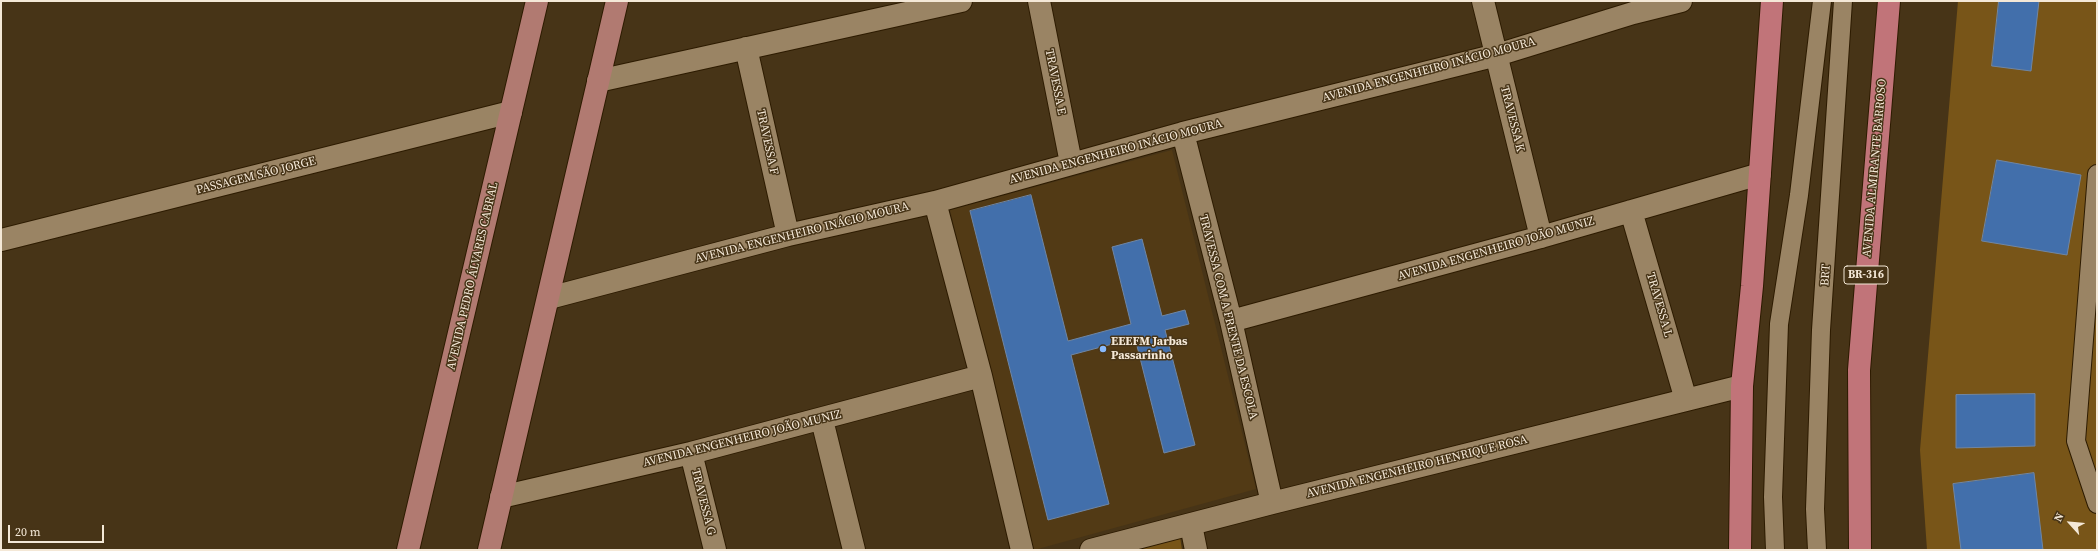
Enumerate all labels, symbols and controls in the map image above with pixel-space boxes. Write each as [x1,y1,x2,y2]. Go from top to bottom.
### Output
street label: AVENIDA ENGENHEIRO INÁCIO MOURA [1321,35,1537,105]
street label: TRAVESSA E [1042,48,1068,116]
street label: AVENIDA ALMIRANTE BARROSO [1860,78,1890,258]
street label: TRAVESSA K [1497,84,1527,154]
street label: TRAVESSA F [753,108,781,176]
street label: AVENIDA ENGENHEIRO INÁCIO MOURA [1008,117,1224,187]
street label: PASSAGEM SÃO JORGE [195,154,317,198]
street label: AVENIDA PEDRO ÁLVARES CABRAL [444,181,502,371]
street label: AVENIDA ENGENHEIRO INÁCIO MOURA [694,199,910,267]
street label: TRAVESSA COM A FRENTE DA ESCOLA [1196,213,1260,421]
street label: AVENIDA ENGENHEIRO JOÃO MUNIZ [1396,214,1596,284]
street label: BRT [1818,264,1834,286]
road number: BR-316 [1844,266,1888,284]
street label: TRAVESSA L [1643,271,1675,339]
place label: EEEFM Jarbas Passarinho [1111,335,1188,363]
marker: EEEFM Jarbas Passarinho [1098,344,1108,354]
street label: AVENIDA ENGENHEIRO JOÃO MUNIZ [641,407,843,471]
street label: AVENIDA ENGENHEIRO HENRIQUE ROSA [1305,433,1529,501]
street label: TRAVESSA G [688,467,718,537]
north arrow [2050,503,2090,543]
text: N [2050,510,2067,524]
scale bar [10,517,106,543]
text: 20 m [15,524,41,540]

